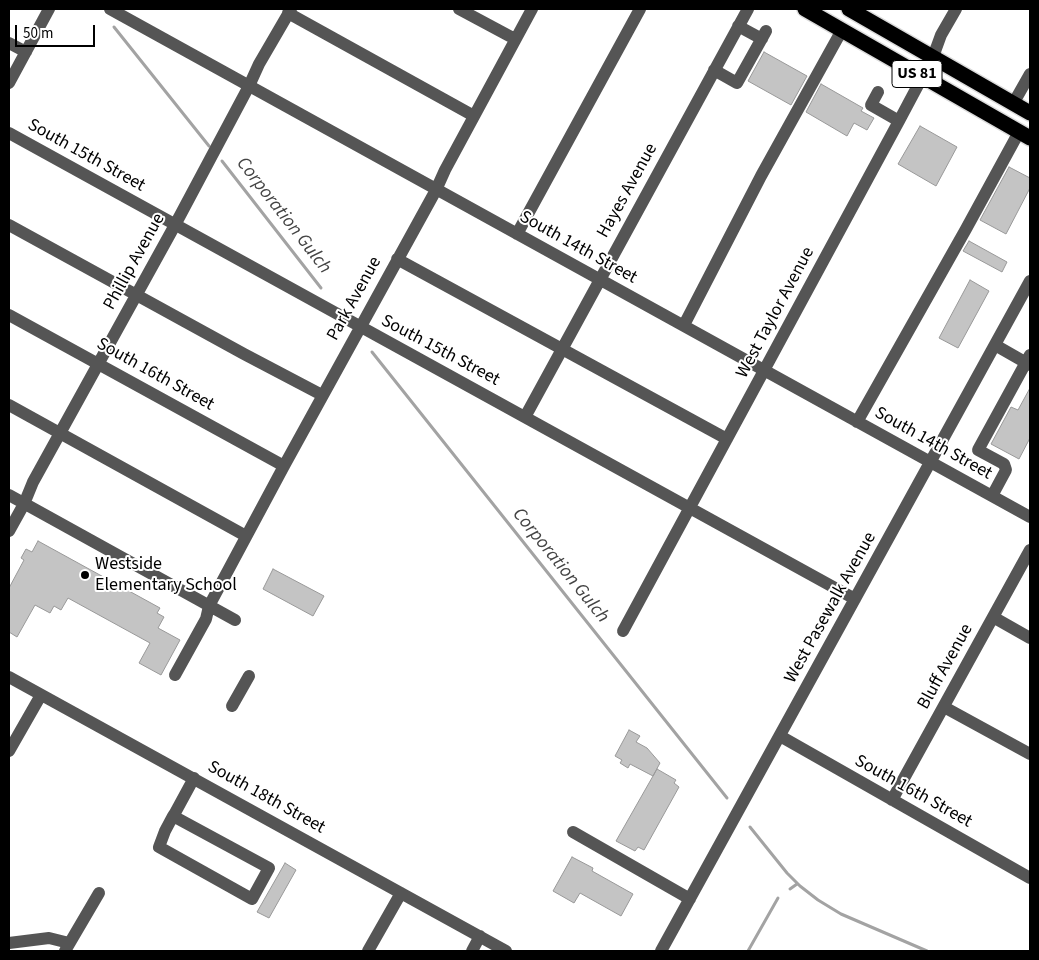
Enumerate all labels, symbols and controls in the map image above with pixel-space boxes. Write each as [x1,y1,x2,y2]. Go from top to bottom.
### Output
scale bar [18,15,98,47]
text: 50 m [23,23,53,44]
road number: US 81 [892,61,942,88]
street label: South 15th Street [23,115,149,197]
street label: Hayes Avenue [593,140,663,242]
water label: Corporation Gulch [231,153,335,279]
street label: South 14th Street [515,207,641,289]
street label: Phillip Avenue [100,210,170,314]
street label: West Taylor Avenue [732,244,820,382]
street label: Park Avenue [323,253,387,345]
street label: South 15th Street [377,311,503,391]
street label: South 16th Street [92,334,218,416]
street label: South 14th Street [870,403,996,485]
water label: Corporation Gulch [507,504,613,628]
street label: West Pasewalk Avenue [780,529,882,687]
place label: Westside Elementary School [95,554,237,596]
marker: Westside Elementary School [79,569,91,581]
street label: Bluff Avenue [914,620,978,714]
street label: South 16th Street [850,751,976,833]
street label: South 18th Street [203,757,329,839]

